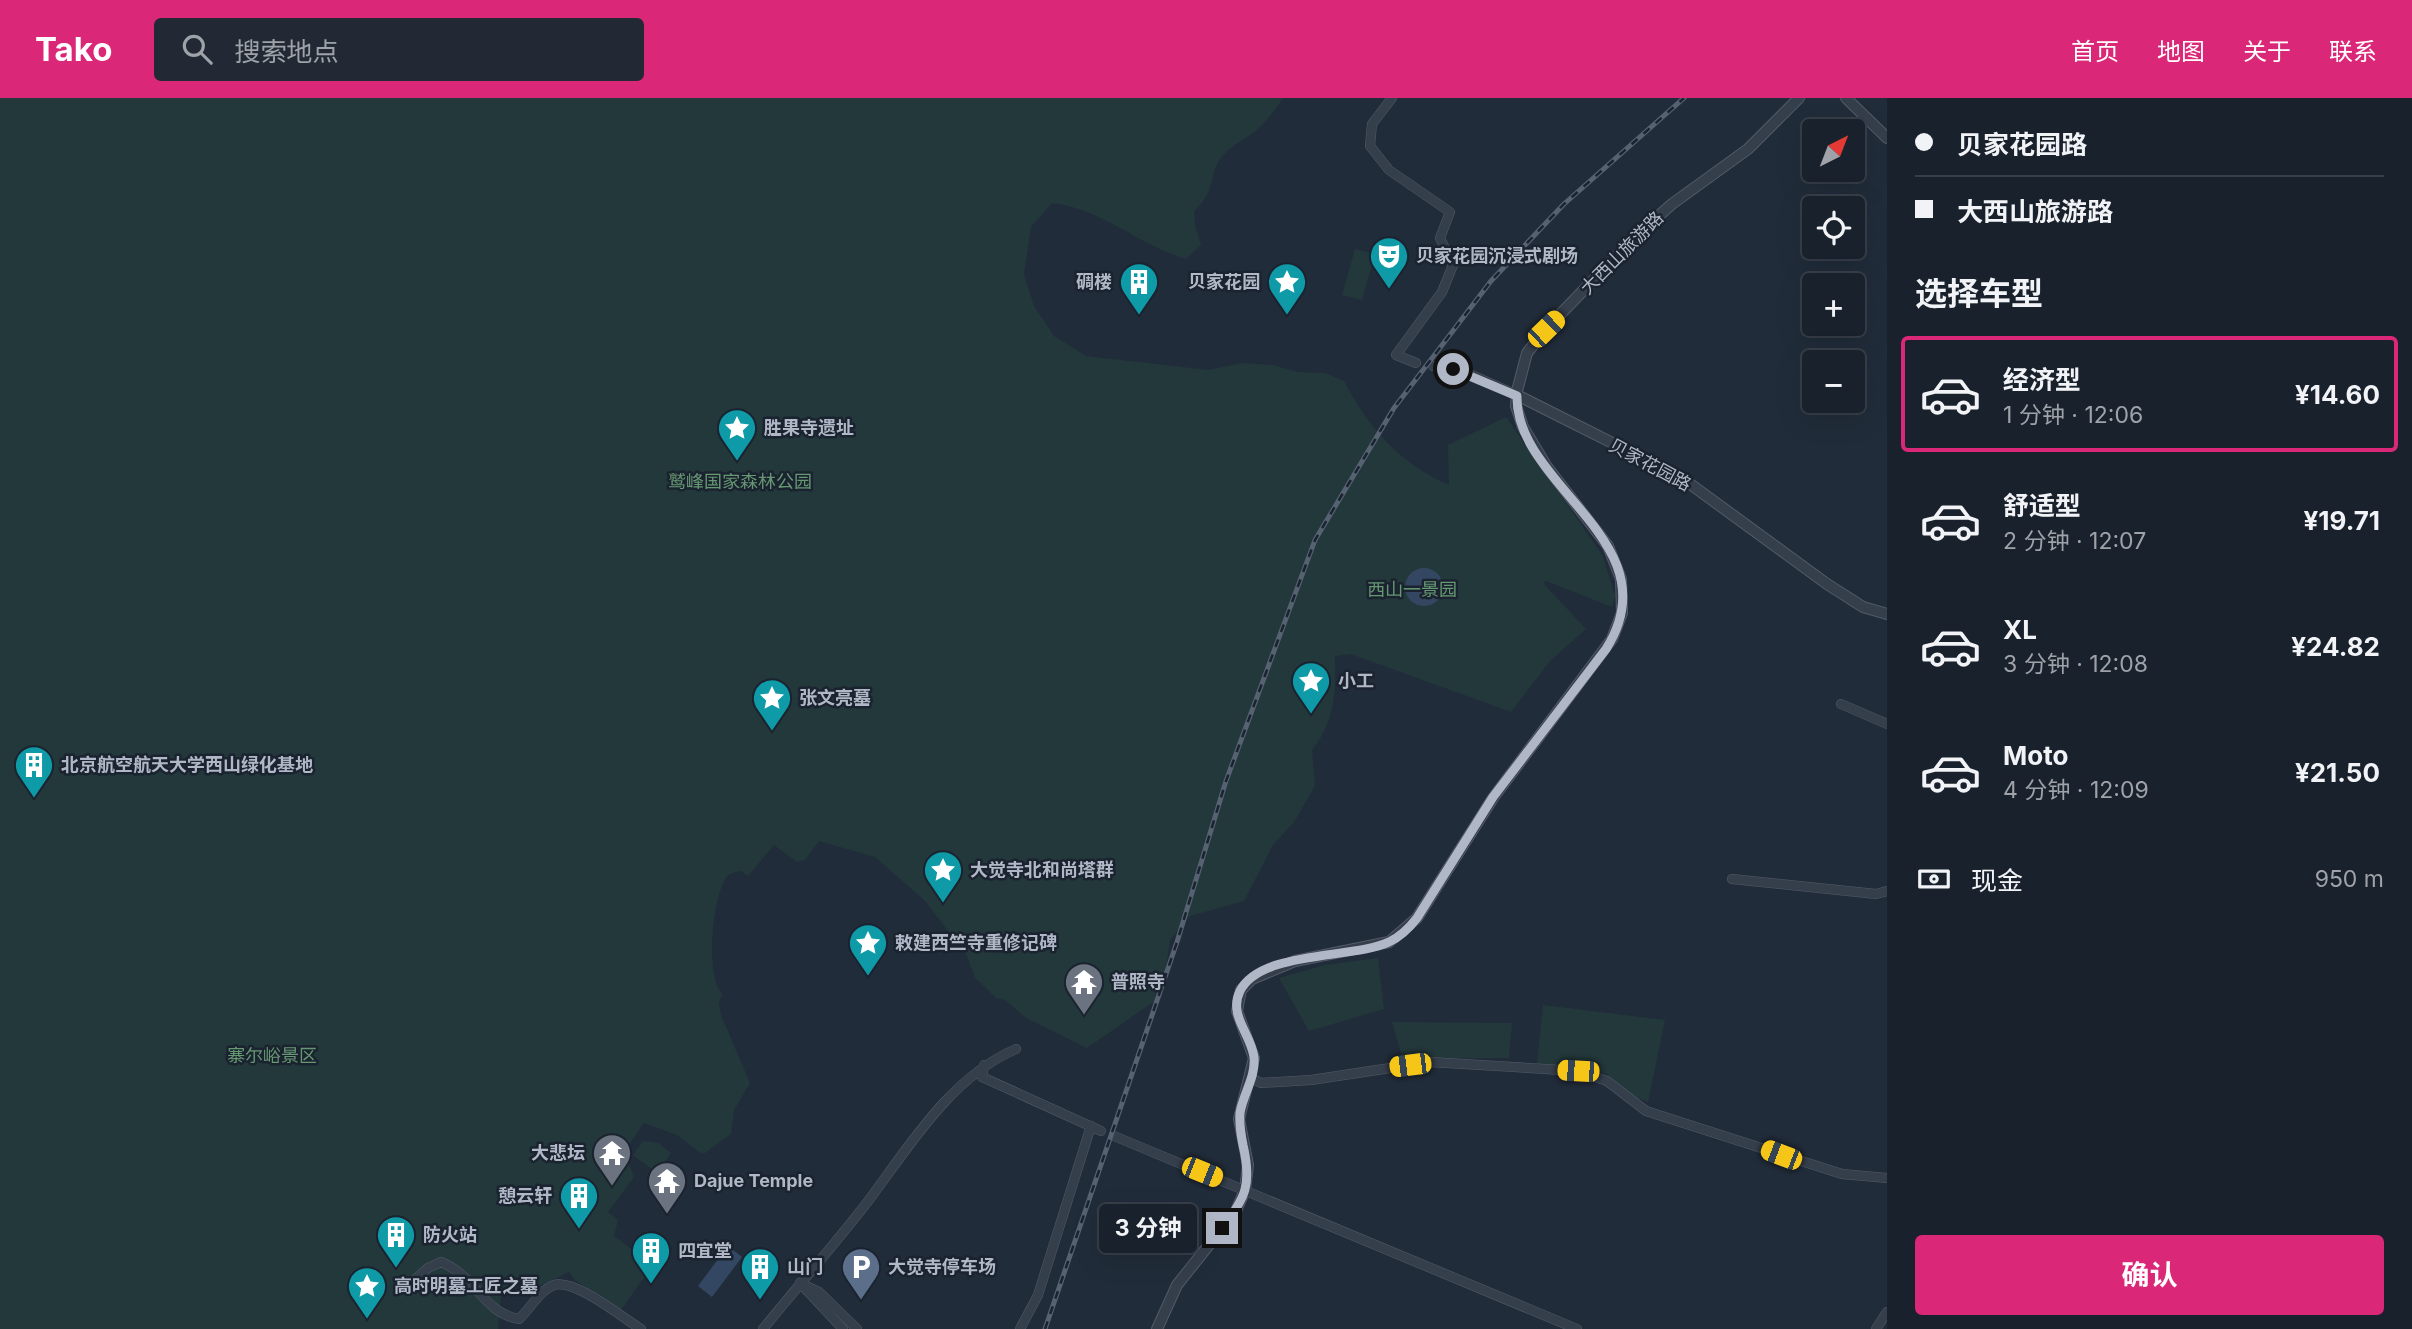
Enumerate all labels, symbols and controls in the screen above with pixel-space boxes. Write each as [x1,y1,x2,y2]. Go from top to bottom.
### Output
search box [154,18,644,81]
text: Tako [35,29,112,69]
icon: search [178,30,216,68]
text: 搜索地点 [234,36,338,67]
text: 首页 [2071,37,2119,66]
text: 地图 [2157,37,2205,66]
text: 关于 [2243,37,2291,66]
text: 联系 [2329,37,2377,66]
north arrow [1802,119,1866,182]
map controls [1802,119,1865,413]
text: 贝家花园路 [1957,129,2087,160]
button: locate [1802,196,1865,259]
text: 大西山旅游路 [1957,196,2113,227]
street label: 大西山旅游路 [1576,207,1667,298]
theatre icon: 贝家花园沉浸式剧场 [1368,235,1410,290]
place label: 贝家花园沉浸式剧场 [1416,245,1578,266]
building icon: 碉楼 [1118,261,1160,316]
place icon: 贝家花园 [1266,261,1308,316]
place label: 碉楼 [1076,271,1112,292]
place label: 贝家花园 [1188,271,1260,292]
button: + [1802,273,1865,336]
text: 选择车型 [1915,274,2043,313]
car [1524,307,1569,351]
button: − [1802,350,1865,413]
route start [1437,353,1469,385]
icon: car [1919,363,1982,426]
text: 经济型 [2003,364,2081,395]
text: ¥14.60 [2295,379,2380,410]
text: 1 分钟 · 12:06 [2003,401,2143,429]
place icon: 胜果寺遗址 [716,407,758,462]
place label: 胜果寺遗址 [764,417,854,438]
street label: 贝家花园路 [1606,434,1695,495]
park label: 鹫峰国家森林公园 [668,471,812,492]
icon: car [1919,489,1982,552]
text: 舒适型 [2003,490,2081,521]
text: ¥19.71 [2303,505,2380,536]
text: 2 分钟 · 12:07 [2003,527,2146,555]
park label: 西山一景园 [1367,579,1457,600]
text: XL [2003,614,2037,645]
icon: car [1919,615,1982,678]
text: ¥24.82 [2291,631,2380,662]
text: 3 分钟 · 12:08 [2003,650,2148,678]
place icon: 小工 [1290,660,1332,715]
place label: 小工 [1338,670,1374,691]
place icon: 张文亮墓 [751,677,793,732]
place label: 张文亮墓 [799,687,871,708]
text: Moto [2003,740,2068,771]
icon: car [1919,741,1982,804]
building icon: 北京航空航天大学西山绿化基地 [13,744,55,799]
place label: 北京航空航天大学西山绿化基地 [61,754,313,775]
text: ¥21.50 [2295,757,2380,788]
text: 4 分钟 · 12:09 [2003,776,2149,804]
place icon: 大觉寺北和尚塔群 [922,849,964,904]
place label: 大觉寺北和尚塔群 [970,859,1114,880]
icon: cash [1915,860,1953,898]
text: 现金 [1971,865,2023,896]
text: 950 m [2315,865,2384,893]
place icon: 敕建西竺寺重修记碑 [847,922,889,977]
place label: 敕建西竺寺重修记碑 [895,932,1057,953]
temple icon: 普照寺 [1063,961,1105,1016]
place label: 普照寺 [1111,971,1165,992]
park label: 寨尔峪景区 [227,1045,317,1066]
car [1388,1052,1433,1078]
car [1557,1059,1600,1083]
temple icon: 大悲坛 [591,1132,633,1187]
car [1758,1138,1805,1172]
place label: 大悲坛 [531,1142,585,1163]
car [1179,1154,1226,1190]
temple icon: Dajue Temple [646,1160,688,1215]
place label: Dajue Temple [694,1170,814,1191]
building icon: 憩云轩 [558,1175,600,1230]
place label: 憩云轩 [498,1185,552,1206]
callout: 3 分钟 [1100,1204,1198,1252]
route end [1206,1212,1238,1244]
building icon: 防火站 [375,1214,417,1269]
text: 3 分钟 [1115,1214,1181,1242]
place label: 防火站 [423,1224,477,1245]
building icon: 四宜堂 [630,1230,672,1285]
button: 确认 [1915,1235,2384,1315]
place label: 四宜堂 [678,1240,732,1261]
building icon: 山门 [739,1246,781,1301]
parking icon: 大觉寺停车场 [840,1246,882,1301]
place label: 山门 [787,1256,823,1277]
place label: 大觉寺停车场 [888,1256,996,1277]
place icon: 高时明墓工匠之墓 [346,1265,388,1320]
place label: 高时明墓工匠之墓 [394,1275,538,1296]

